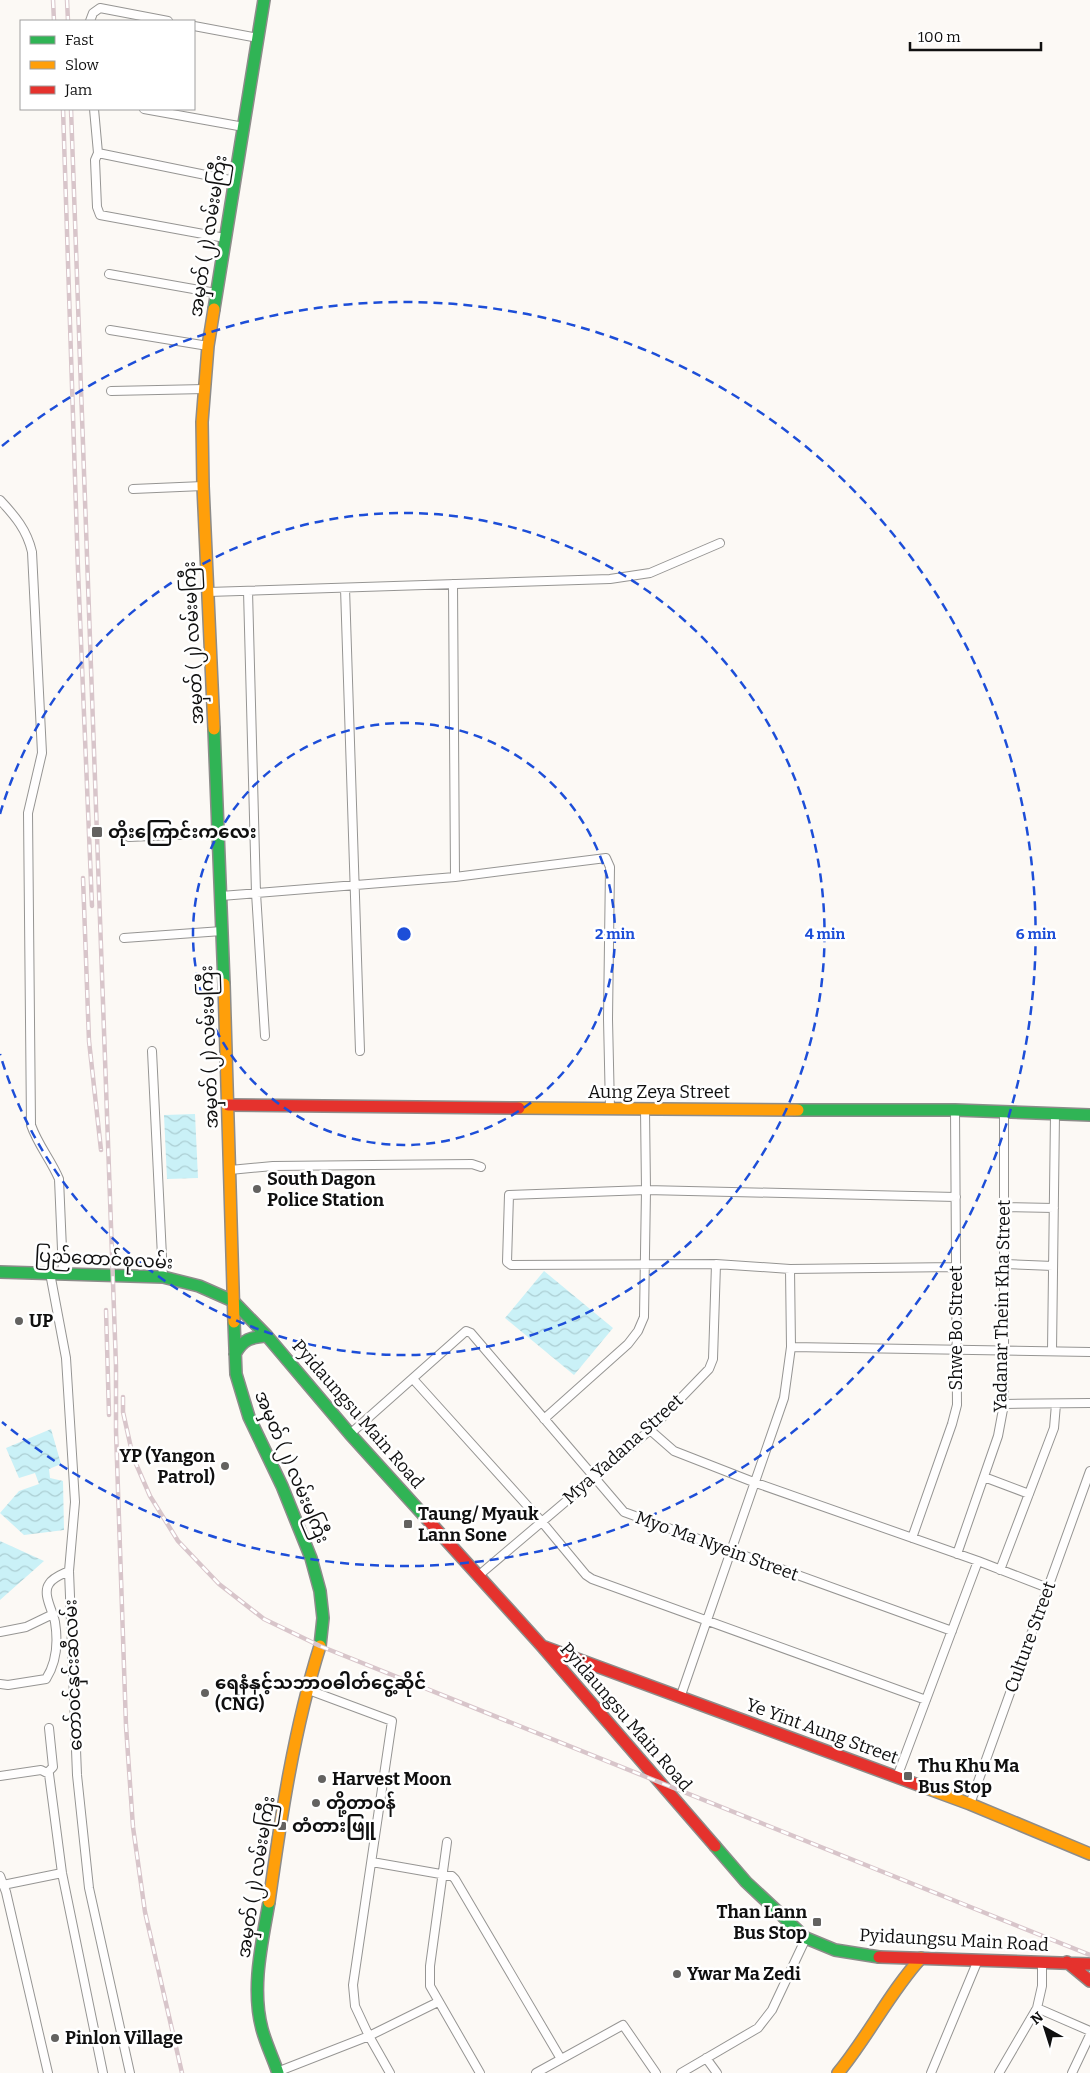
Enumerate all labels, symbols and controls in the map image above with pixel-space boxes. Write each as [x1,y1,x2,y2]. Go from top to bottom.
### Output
legend [20,20,195,110]
scale bar [910,20,1041,52]
text: 100 m [918,28,961,46]
text: Fast [65,31,94,49]
text: Slow [65,56,100,74]
text: Jam [64,81,93,99]
street label: အမှတ် (၂) လမ်းမကြီး [181,153,236,319]
street label: အမှတ် (၂) လမ်းမကြီး [175,561,212,725]
place label: တိုးကြောင်းကလေး [108,820,257,846]
marker: တိုးကြောင်းကလေး [90,825,104,839]
centre of rings [395,925,413,943]
text: 2 min [595,925,635,943]
text: 4 min [805,925,846,943]
text: 6 min [1016,925,1056,943]
street label: အမှတ် (၂) လမ်းမကြီး [192,965,227,1129]
street label: Aung Zeya Street [588,1081,731,1103]
place label: South Dagon Police Station [267,1168,385,1211]
marker: South Dagon Police Station [251,1183,263,1195]
street label: Yadanar Thein Kha Street [989,1199,1015,1413]
street label: ပြည်ထောင်စုလမ်း [34,1242,174,1278]
street label: Shwe Bo Street [945,1265,967,1391]
place label: UP [29,1310,53,1332]
marker: UP [13,1315,25,1327]
street label: Pyidaungsu Main Road [287,1335,429,1493]
street label: အမှတ် (၂) လမ်းမကြီး [246,1386,337,1548]
street label: Mya Yadana Street [558,1389,688,1509]
place label: YP (Yangon Patrol) [120,1445,215,1488]
marker: YP (Yangon Patrol) [219,1460,231,1472]
place label: Taung/ Myauk Lann Sone [418,1503,539,1546]
street label: Myo Ma Nyein Street [633,1506,802,1586]
marker: Taung/ Myauk Lann Sone [402,1518,414,1530]
street label: Culture Street [1000,1578,1060,1696]
street label: တော်ဝင်နှင်းဆီလမ်း [56,1599,91,1751]
street label: Pyidaungsu Main Road [555,1638,697,1796]
place label: ရေနံနှင့်သဘာဝဓါတ်ငွေ့ဆိုင် (CNG) [215,1671,426,1715]
marker: ရေနံနှင့်သဘာဝဓါတ်ငွေ့ဆိုင် (CNG) [199,1687,211,1699]
street label: Ye Yint Aung Street [743,1693,902,1769]
place label: Thu Khu Ma Bus Stop [918,1755,1019,1798]
place label: Harvest Moon [332,1768,452,1790]
marker: Thu Khu Ma Bus Stop [902,1770,914,1782]
marker: Harvest Moon [316,1773,328,1785]
place label: တို့တာဝန် [326,1791,396,1817]
street label: အမှတ် (၂) လမ်းမကြီး [229,1794,284,1960]
marker: တို့တာဝန် [310,1797,322,1809]
place label: တံတားဖြူ [292,1814,376,1840]
marker: တံတားဖြူ [276,1820,288,1832]
place label: Than Lann Bus Stop [717,1901,807,1944]
marker: Than Lann Bus Stop [811,1916,823,1928]
street label: Pyidaungsu Main Road [859,1924,1050,1956]
place label: Ywar Ma Zedi [687,1963,801,1985]
marker: Ywar Ma Zedi [671,1968,683,1980]
north arrow [1020,2003,1070,2053]
text: N [1028,2008,1047,2028]
place label: Pinlon Village [65,2027,183,2049]
marker: Pinlon Village [49,2032,61,2044]

